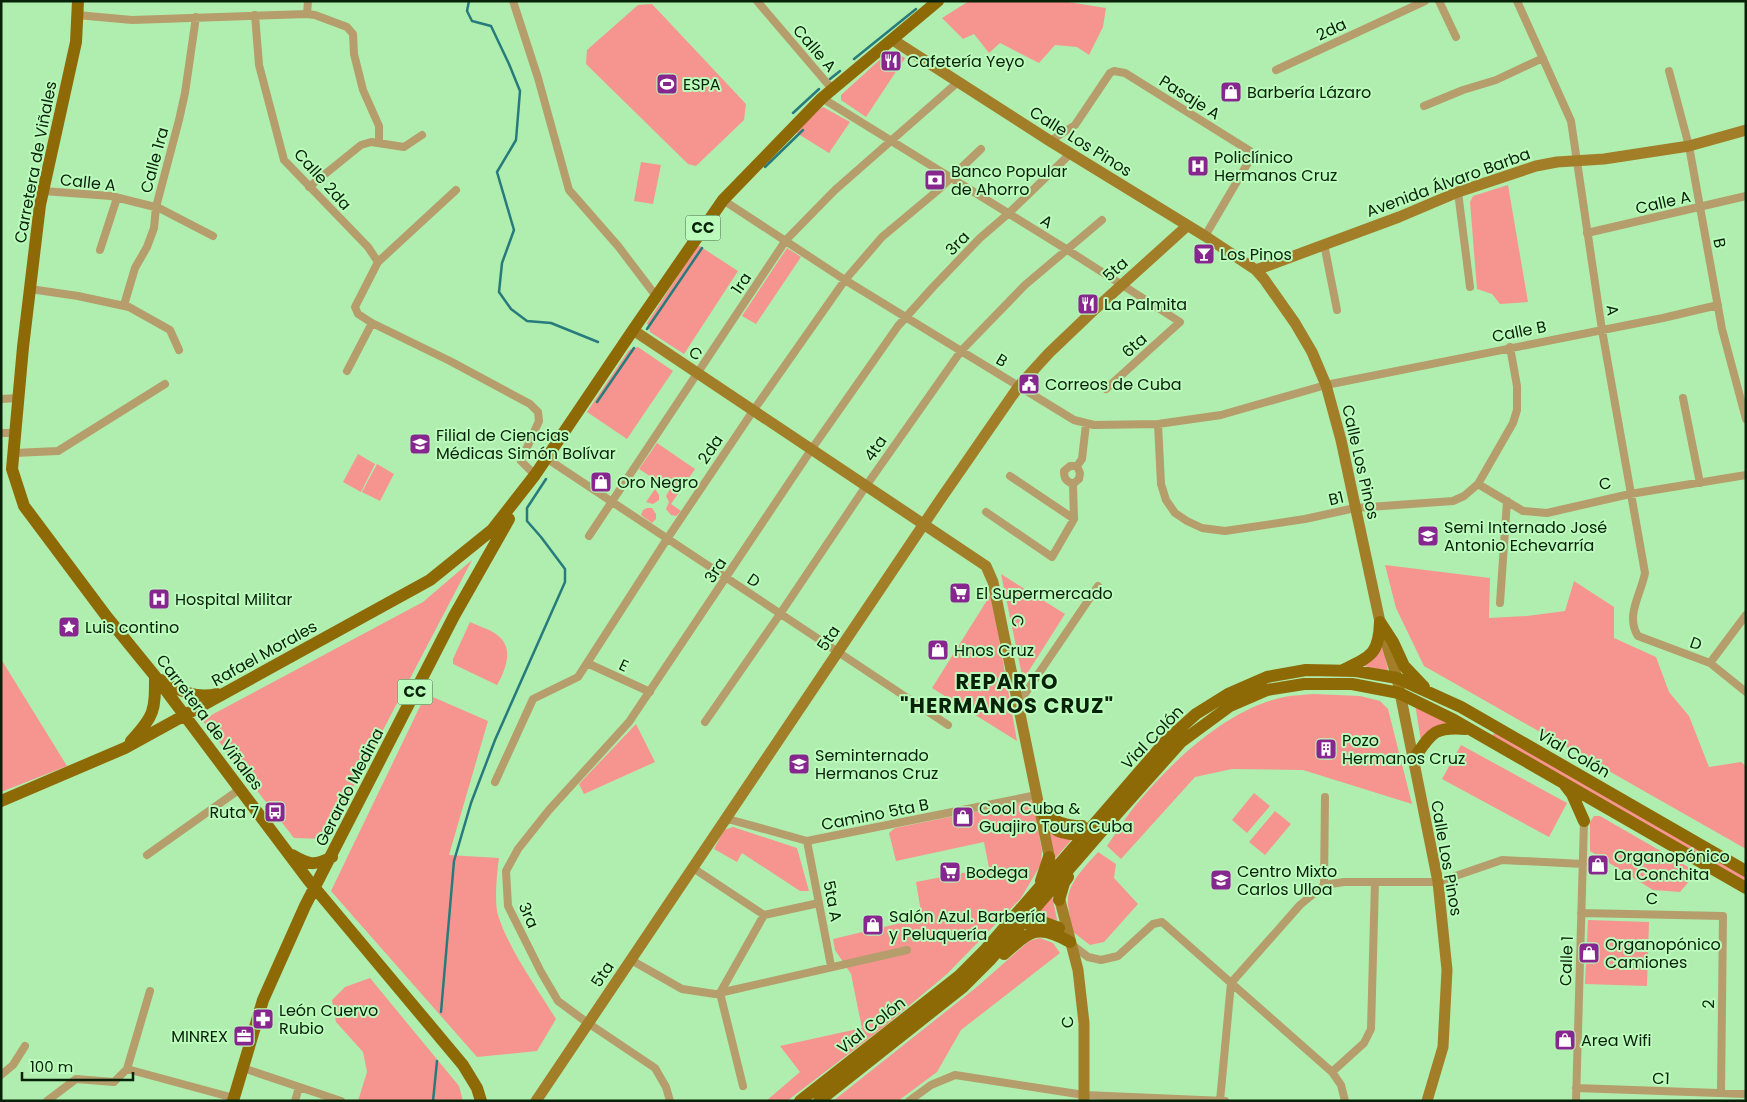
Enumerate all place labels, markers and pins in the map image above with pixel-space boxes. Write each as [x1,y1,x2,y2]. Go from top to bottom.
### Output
restaurant icon: Cafetería Yeyo [879,49,903,73]
place label: Cafetería Yeyo [907,50,1025,73]
sports icon: ESPA [655,72,679,96]
place label: ESPA [683,73,721,96]
shop icon: Barbería Lázaro [1219,80,1243,104]
place label: Barbería Lázaro [1247,81,1371,104]
place label: Policlínico Hermanos Cruz [1214,146,1337,187]
hospital icon: Policlínico Hermanos Cruz [1186,154,1210,178]
place label: Banco Popular de Ahorro [951,160,1067,201]
bank icon: Banco Popular de Ahorro [923,168,947,192]
bar icon: Los Pinos [1192,242,1216,266]
place label: Los Pinos [1220,243,1292,266]
restaurant icon: La Palmita [1076,292,1100,316]
place label: La Palmita [1104,293,1187,316]
public building icon: Correos de Cuba [1017,372,1041,396]
place label: Correos de Cuba [1045,373,1182,396]
place label: Filial de Ciencias Médicas Simón Bolívar [436,424,616,465]
school or university icon: Filial de Ciencias Médicas Simón Bolívar [408,432,432,456]
shop icon: Oro Negro [589,470,613,494]
place label: Oro Negro [617,471,698,494]
place label: Semi Internado José Antonio Echevarría [1444,516,1607,557]
school or university icon: Semi Internado José Antonio Echevarría [1416,524,1440,548]
supermarket icon: El Supermercado [948,581,972,605]
place label: El Supermercado [976,582,1113,605]
hospital icon: Hospital Militar [147,587,171,611]
place label: Hospital Militar [175,588,292,611]
place icon: Luis contino [57,615,81,639]
place label: Luis contino [85,616,179,639]
shop icon: Hnos Cruz [926,638,950,662]
place label: Hnos Cruz [954,639,1034,662]
place label: Pozo Hermanos Cruz [1342,729,1465,770]
building icon: Pozo Hermanos Cruz [1314,737,1338,761]
place label: Seminternado Hermanos Cruz [815,744,938,785]
school or university icon: Seminternado Hermanos Cruz [787,752,811,776]
place label: Cool Cuba & Guajiro Tours Cuba [979,797,1133,838]
bus stop icon: Ruta 7 [263,800,287,824]
place label: Ruta 7 [209,801,259,824]
shop icon: Cool Cuba & Guajiro Tours Cuba [951,805,975,829]
place label: Organopónico La Conchita [1614,845,1730,886]
shop icon: Organopónico La Conchita [1586,853,1610,877]
supermarket icon: Bodega [938,860,962,884]
place label: Centro Mixto Carlos Ulloa [1237,860,1337,901]
place label: Bodega [966,861,1028,884]
school or university icon: Centro Mixto Carlos Ulloa [1209,868,1233,892]
place label: Salón Azul. Barbería y Peluquería [889,905,1046,946]
shop icon: Salón Azul. Barbería y Peluquería [861,913,885,937]
place label: Organopónico Camiones [1605,933,1721,974]
shop icon: Organopónico Camiones [1577,941,1601,965]
place label: León Cuervo Rubio [279,999,378,1040]
pharmacy icon: León Cuervo Rubio [251,1007,275,1031]
office icon: MINREX [232,1024,256,1048]
place label: MINREX [171,1025,228,1048]
shop icon: Area Wifi [1553,1028,1577,1052]
place label: Area Wifi [1581,1029,1652,1052]

